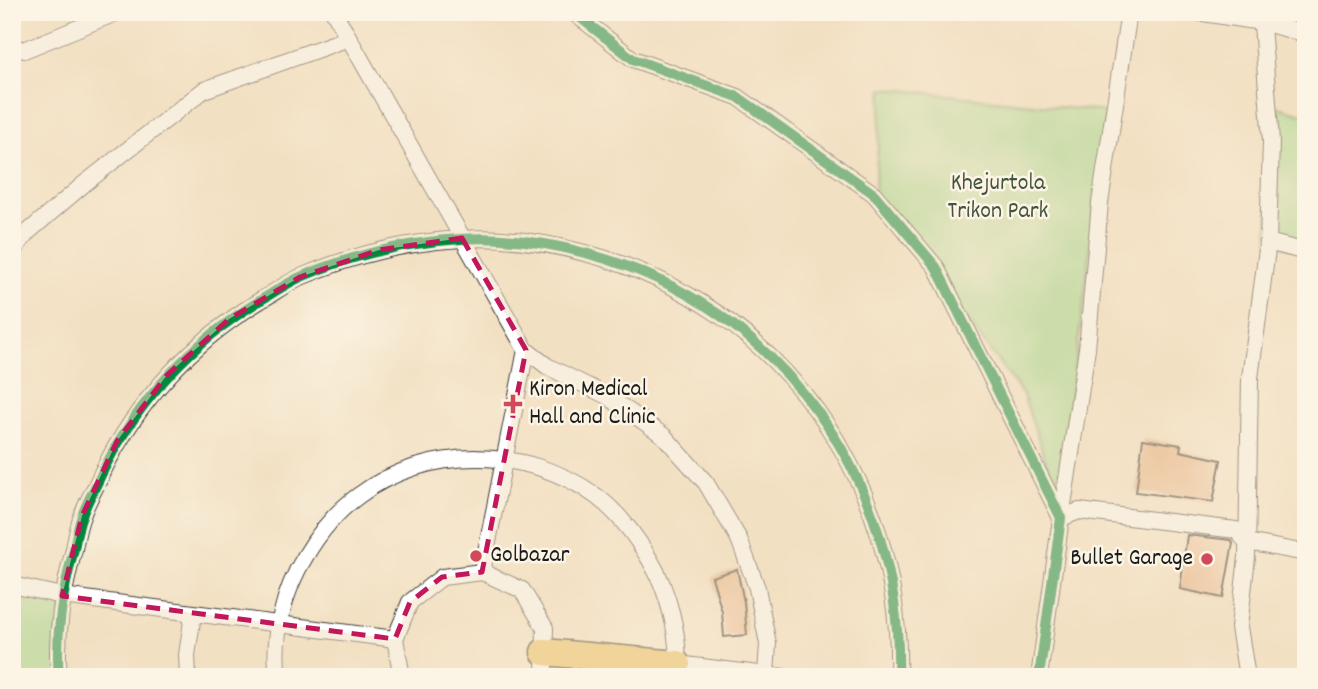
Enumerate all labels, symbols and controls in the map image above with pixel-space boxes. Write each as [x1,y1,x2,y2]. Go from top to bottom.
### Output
park label: Khejurtola Trikon Park [948,167,1048,229]
place label: Kiron Medical Hall and Clinic [529,373,656,435]
marker: Kiron Medical Hall and Clinic [503,394,523,414]
place label: Golbazar [490,539,570,573]
place label: Bullet Garage [1070,542,1193,576]
marker: Golbazar [468,548,484,564]
marker: Bullet Garage [1199,551,1215,567]

